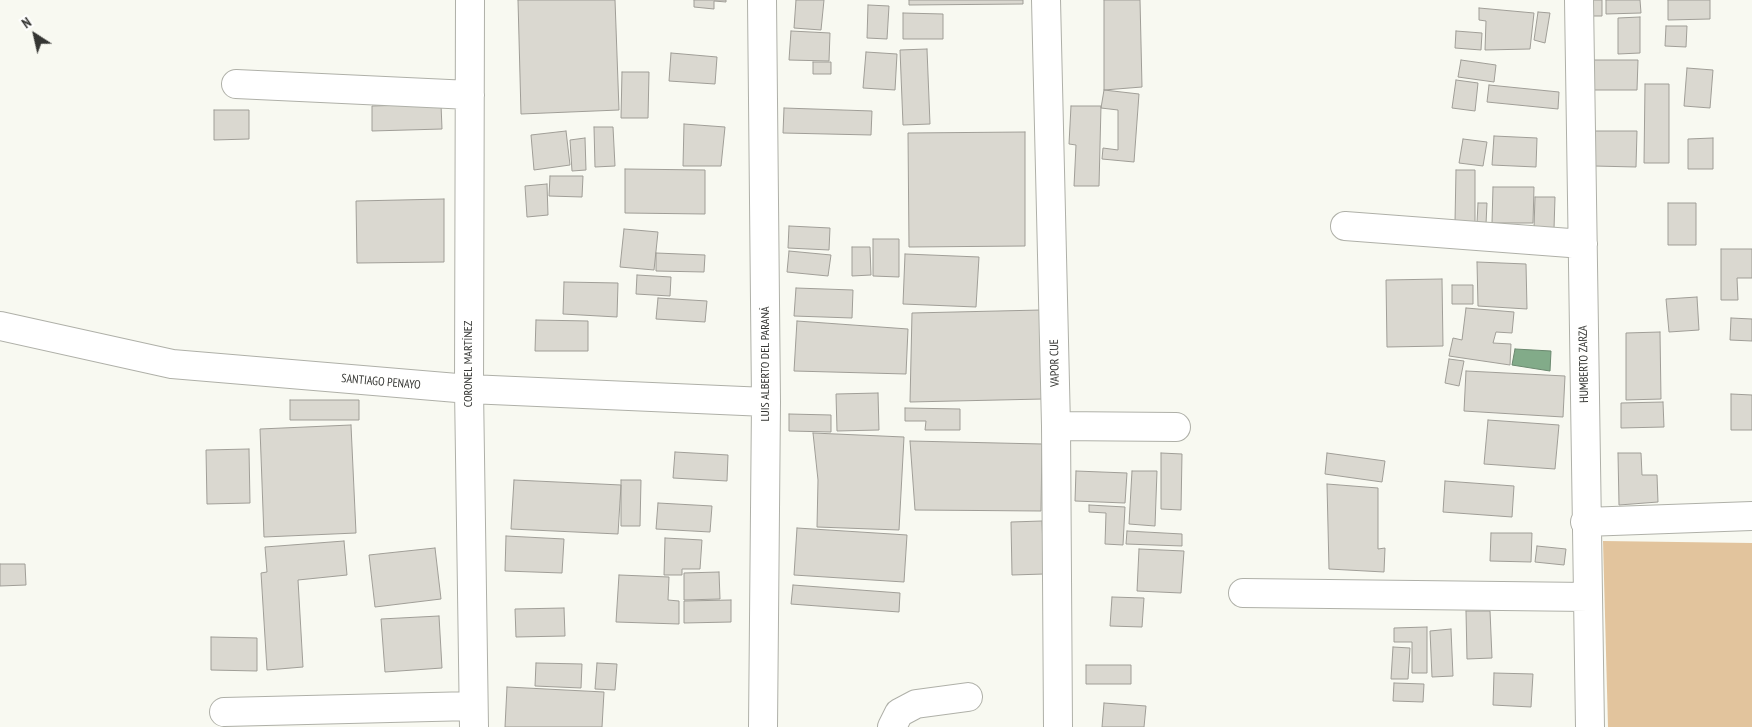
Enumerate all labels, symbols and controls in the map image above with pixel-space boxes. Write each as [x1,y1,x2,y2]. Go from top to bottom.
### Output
north arrow [10,10,60,60]
text: N [18,13,35,32]
street label: LUIS ALBERTO DEL PARANÁ [759,306,773,422]
street label: CORONEL MARTÍNEZ [462,321,476,407]
street label: HUMBERTO ZARZA [1576,325,1592,403]
street label: VAPOR CUE [1047,339,1063,387]
street label: SANTIAGO PENAYO [341,371,421,393]

